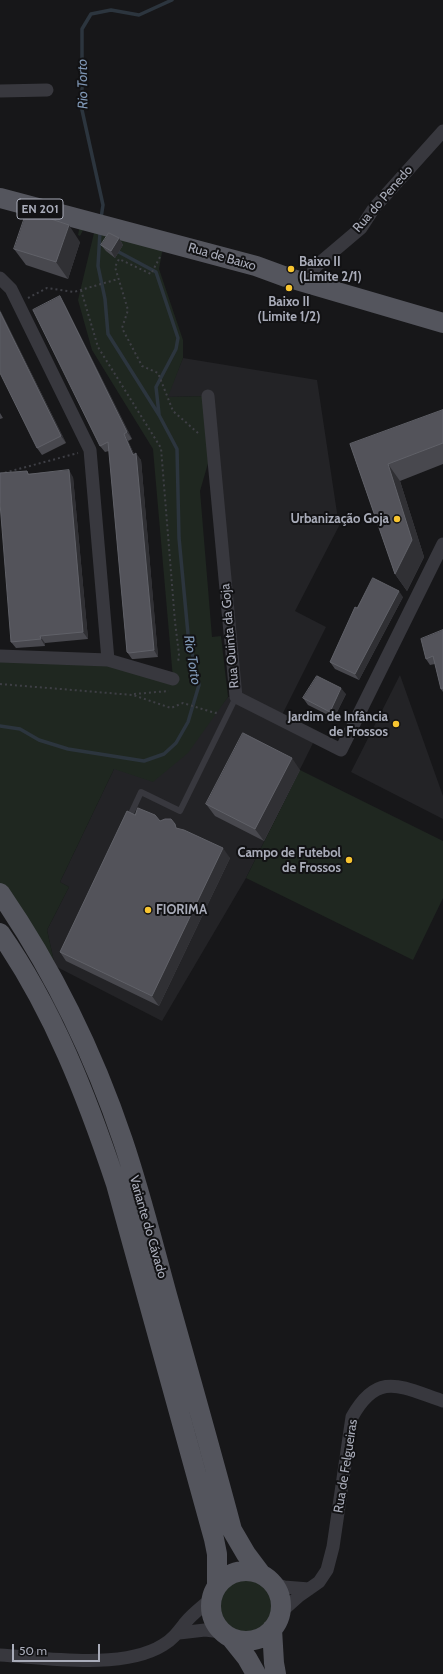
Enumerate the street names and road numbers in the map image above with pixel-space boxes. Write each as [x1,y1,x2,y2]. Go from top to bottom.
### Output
street label: Rua do Penedo [350,163,416,235]
road number: EN 201 [17,199,63,219]
street label: Rua de Baixo [186,240,258,274]
street label: Rua Quinta da Goja [218,583,242,689]
street label: Variante do Cávado [126,1174,170,1280]
street label: Rua de Felgueiras [331,1418,361,1514]

